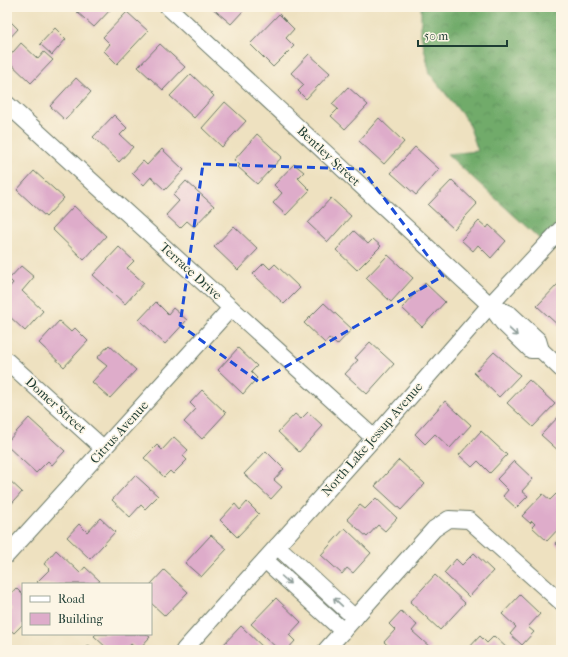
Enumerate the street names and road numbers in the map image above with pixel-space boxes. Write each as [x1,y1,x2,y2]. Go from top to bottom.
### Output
street label: Bentley Street [294,123,364,189]
street label: Terrace Drive [157,239,225,303]
street label: Domer Street [23,374,90,436]
street label: North Lake Jessup Avenue [318,379,426,499]
street label: Citrus Avenue [87,397,152,467]

